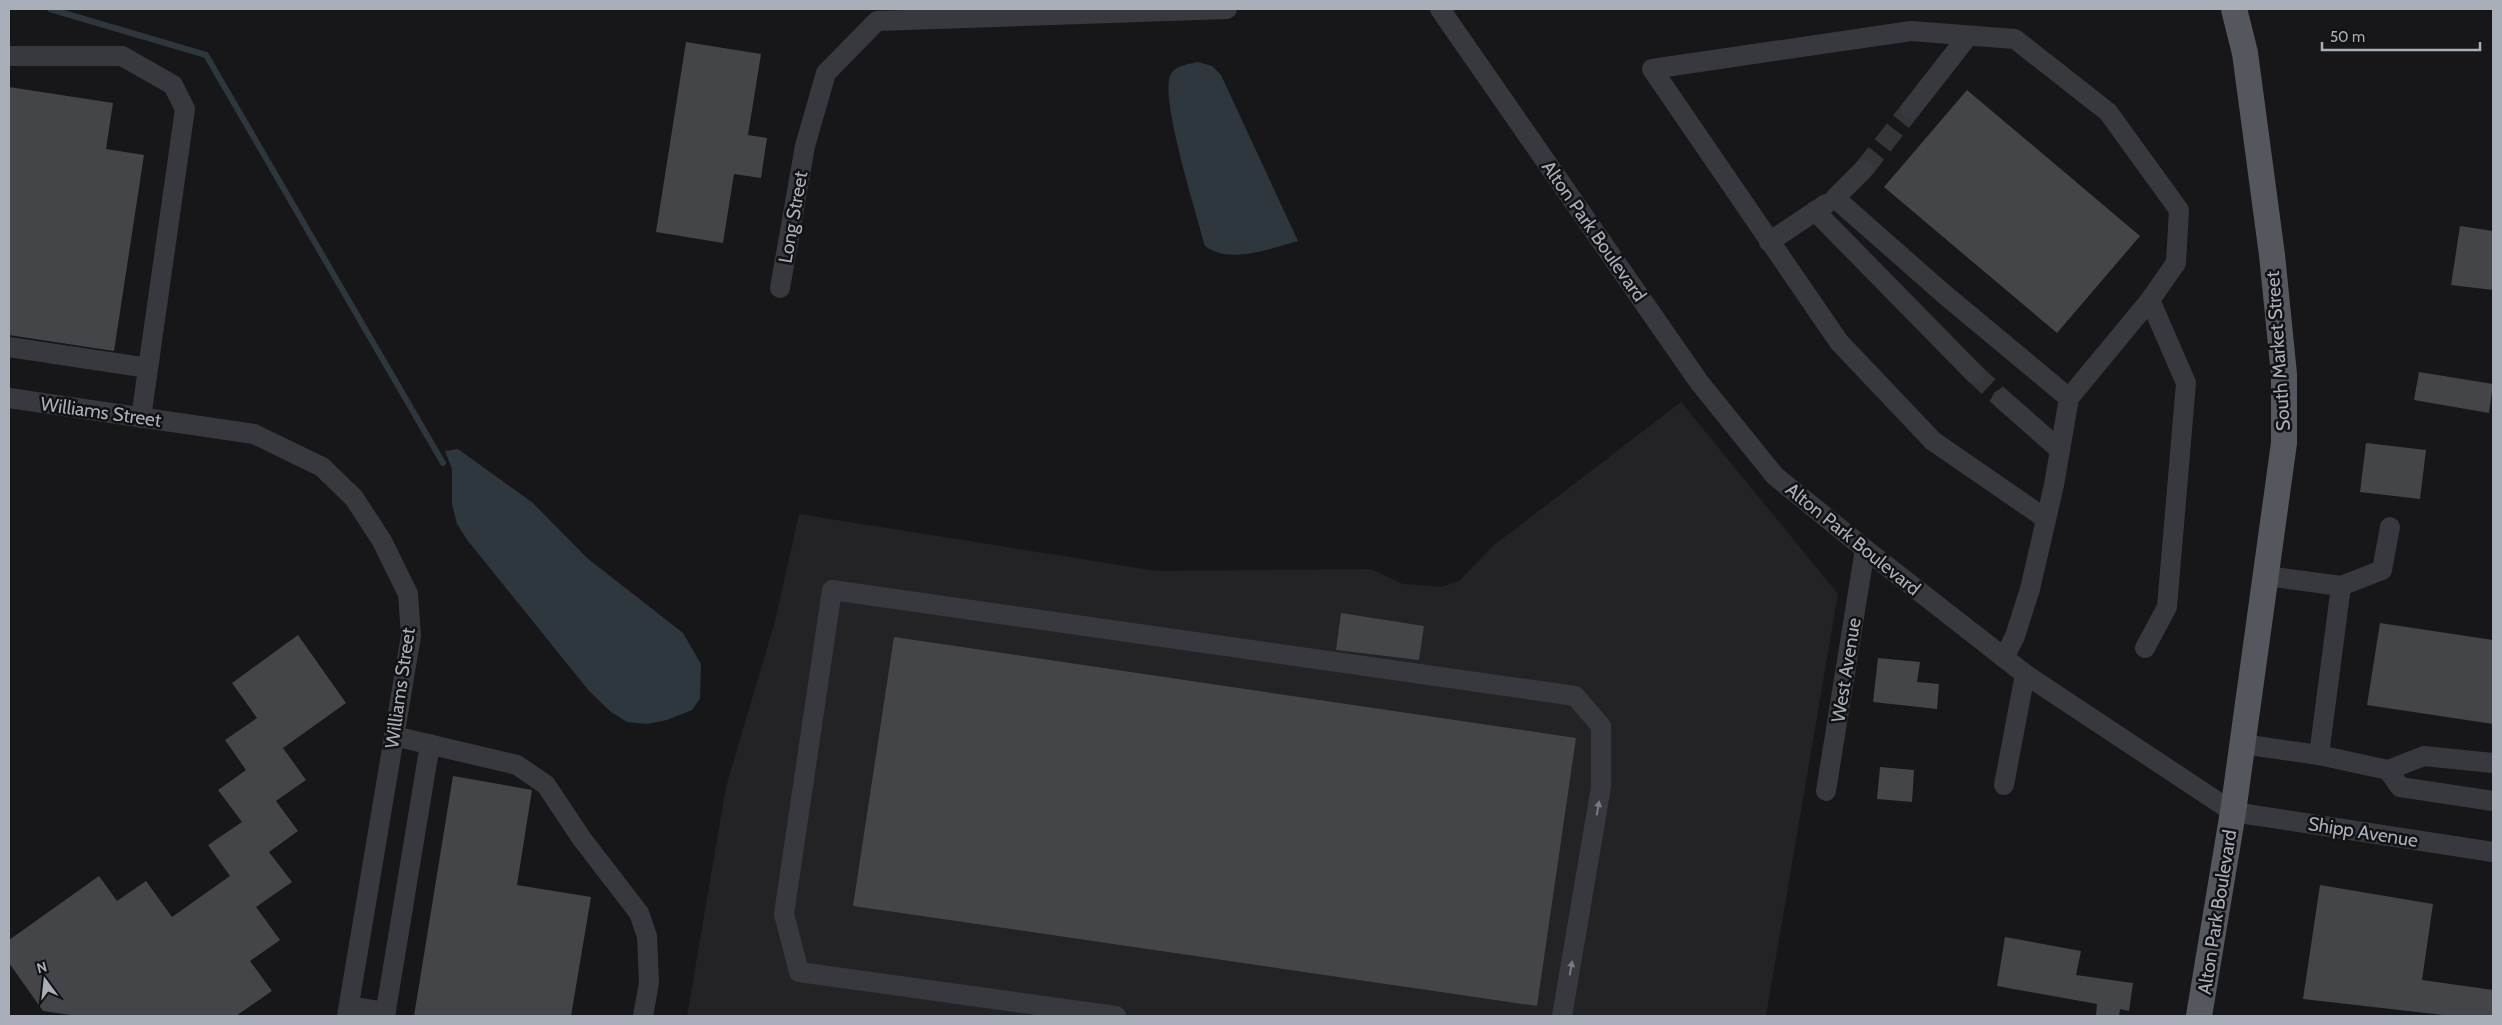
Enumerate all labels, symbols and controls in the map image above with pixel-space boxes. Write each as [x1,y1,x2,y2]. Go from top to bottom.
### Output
scale bar [2322,20,2480,52]
text: 50 m [2330,28,2365,46]
street label: Alton Park Boulevard [1537,156,1651,306]
street label: Long Street [774,169,813,265]
street label: South Market Street [2261,270,2295,432]
street label: Williams Street [39,392,163,432]
street label: Alton Park Boulevard [1781,478,1925,600]
street label: West Avenue [1826,616,1866,724]
street label: Williams Street [380,626,420,750]
one-way arrow [1594,800,1602,816]
street label: Shipp Avenue [2306,812,2420,852]
street label: Alton Park Boulevard [2193,828,2241,996]
north arrow [20,955,70,1005]
text: N [35,957,49,977]
one-way arrow [1567,960,1575,976]

